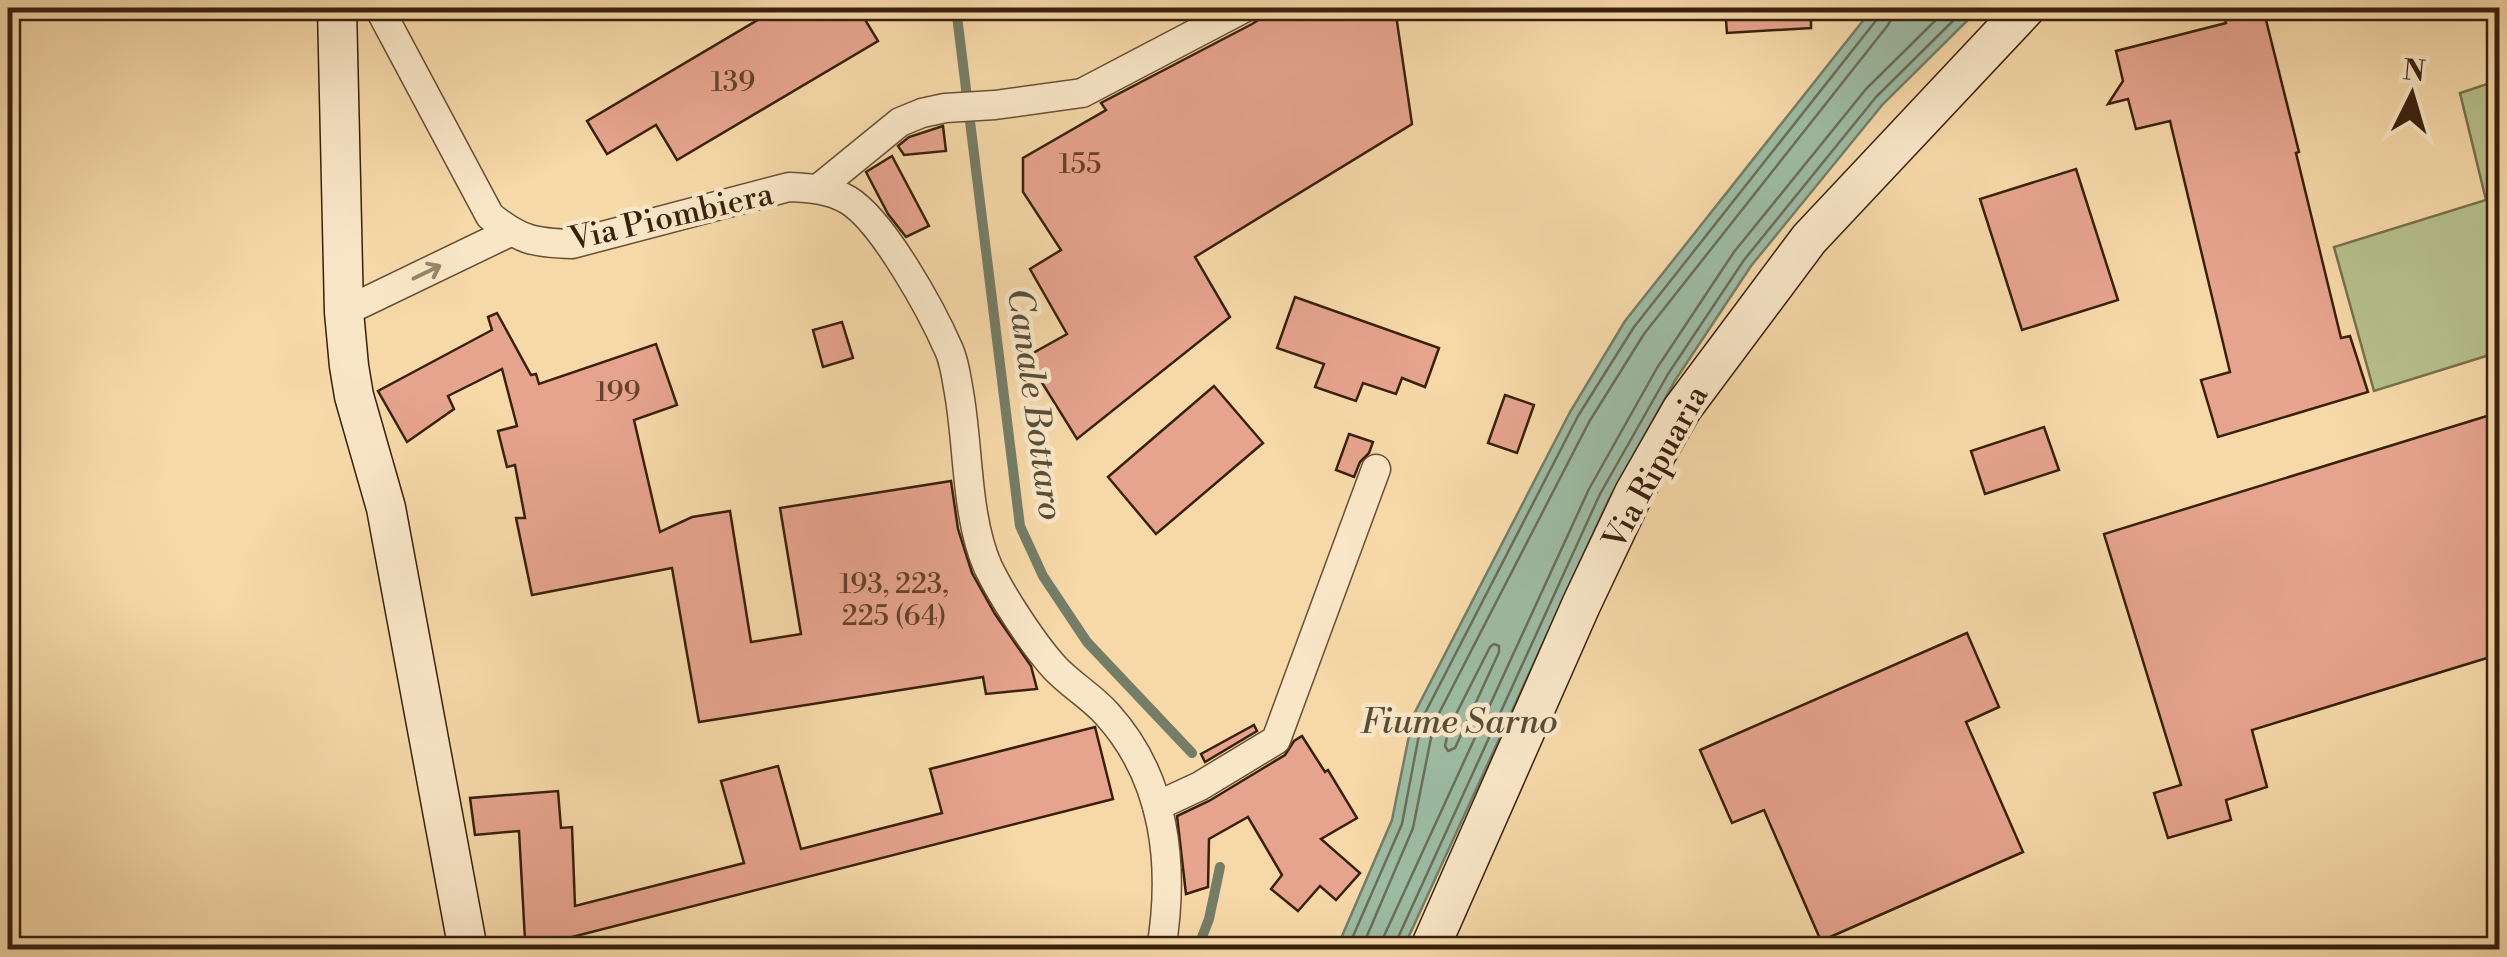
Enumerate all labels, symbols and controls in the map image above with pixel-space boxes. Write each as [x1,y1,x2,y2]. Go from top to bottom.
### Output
north arrow [2362,45,2462,145]
text: N [2401,53,2427,90]
house number: 139 [711,65,755,100]
house number: 155 [1059,147,1101,182]
street label: Via Piombiera [565,174,778,260]
one-way arrow [411,261,441,280]
water label: Canale Bottaro [997,286,1072,523]
house number: 199 [596,375,641,410]
street label: Via Ripuaria [1594,378,1718,557]
house number: 193, 223, 225 (64) [839,567,949,634]
water label: Fiume Sarno [1360,701,1558,744]

